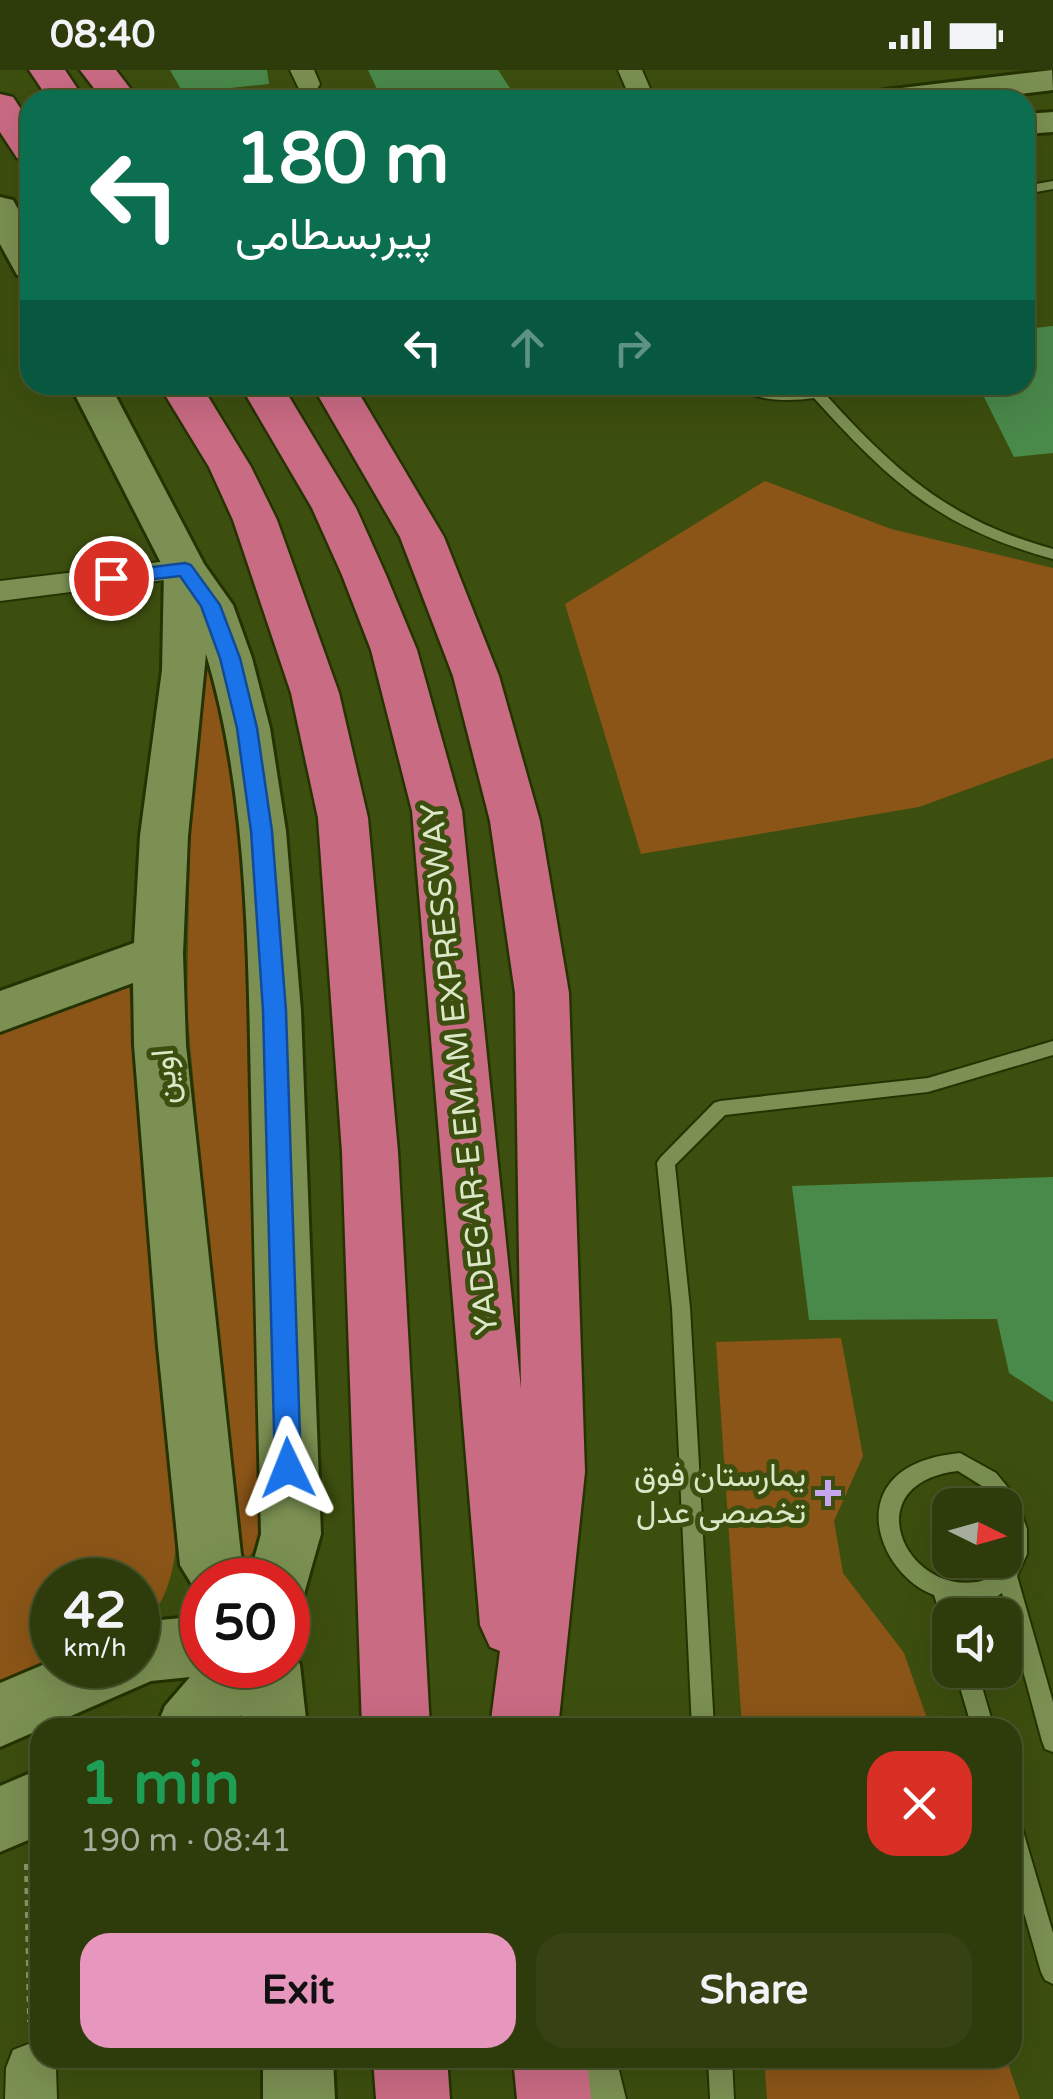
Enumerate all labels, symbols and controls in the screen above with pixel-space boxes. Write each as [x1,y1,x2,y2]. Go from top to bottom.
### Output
text: 08:40 [50,12,155,58]
text: 180 m [235,118,449,202]
icon: left [70,130,200,260]
text: پیربسطامی [235,208,432,262]
icon: left [395,320,450,375]
icon: ahead [500,320,555,375]
icon: right [605,320,660,375]
pin [69,536,154,621]
icon: arrive [84,551,139,606]
street label: YADEGAR-E EMAM EXPRESSWAY [413,801,507,1337]
street label: اوین [144,1047,186,1106]
position arrow [236,1416,340,1520]
place label: یمارستان فوق تخصصی عدل [634,1457,806,1532]
marker: یمارستان فوق تخصصی عدل [815,1480,841,1506]
north arrow [932,1488,1022,1578]
map controls [932,1488,1022,1688]
speed limit sign: 50 [180,1558,310,1688]
text: 42 [64,1581,126,1641]
button: sound [932,1598,1022,1688]
text: km/h [64,1633,126,1663]
text: 1 min [80,1748,240,1820]
button: close [867,1751,972,1856]
text: 190 m · 08:41 [80,1822,292,1860]
button: Exit [80,1933,516,2048]
button: Share [536,1933,972,2048]

